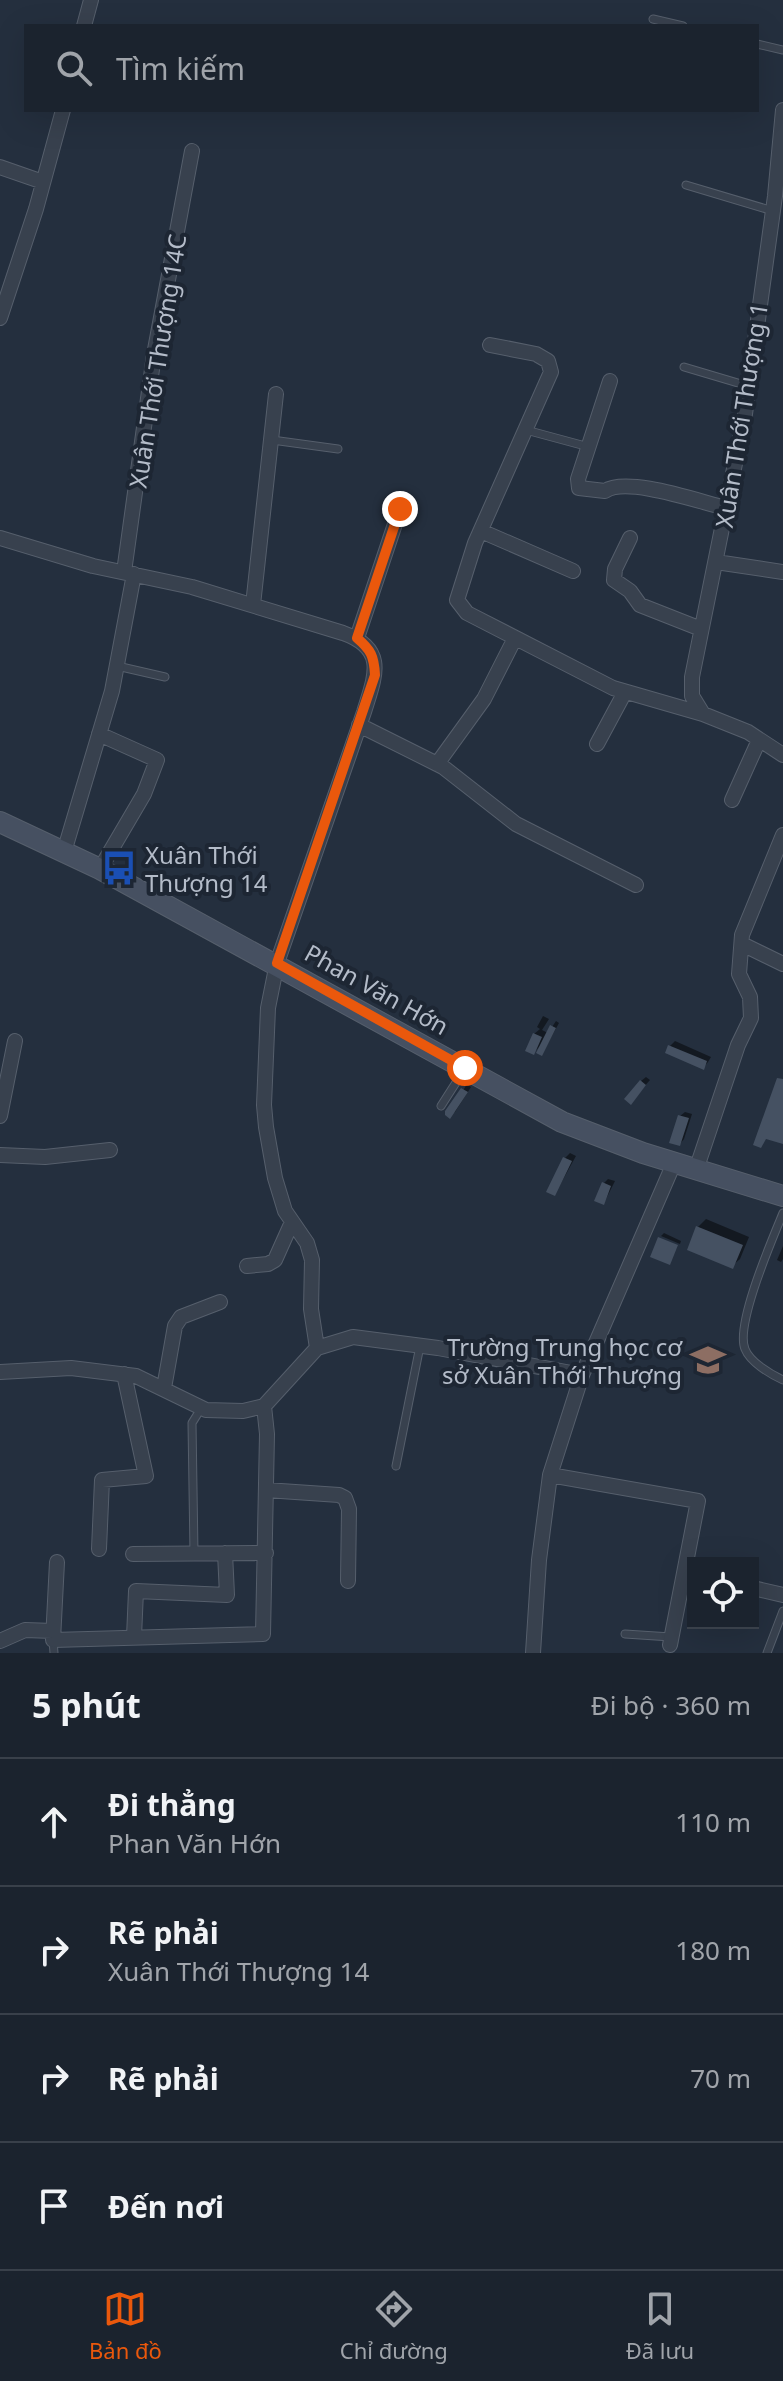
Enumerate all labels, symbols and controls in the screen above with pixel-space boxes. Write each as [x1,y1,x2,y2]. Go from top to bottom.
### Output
search box [24,24,759,112]
icon: search [52,46,96,90]
text: Tìm kiếm [116,48,245,89]
street label: Xuân Thới Thượng 14C [121,232,193,490]
street label: Xuân Thới Thượng 1 [707,300,775,530]
route end [382,491,418,527]
place label: Xuân Thới Thượng 14 [145,838,268,899]
bus stop icon: Xuân Thới Thượng 14 [100,849,138,887]
street label: Phan Văn Hớn [299,936,455,1042]
route start [447,1050,483,1086]
place label: Trường Trung học cơ sở Xuân Thới Thượng [442,1330,683,1391]
school or university icon: Trường Trung học cơ sở Xuân Thới Thượng [689,1341,727,1379]
map controls [687,1557,759,1629]
button: locate [687,1557,759,1629]
text: 5 phút [32,1682,141,1728]
text: Đi bộ · 360 m [591,1687,751,1723]
text: Đi thẳng [108,1784,236,1825]
icon: ahead [32,1800,76,1844]
text: 110 m [675,1804,751,1840]
text: Phan Văn Hớn [108,1825,281,1861]
text: Rẽ phải [108,1912,219,1953]
icon: right [32,1928,76,1972]
text: 180 m [675,1932,751,1968]
text: Xuân Thới Thượng 14 [108,1953,369,1989]
icon: right [32,2056,76,2100]
text: Rẽ phải [108,2058,219,2099]
text: 70 m [690,2060,751,2096]
icon: arrive [32,2184,76,2228]
text: Đến nơi [108,2186,224,2227]
tab: Bản đồ [89,2287,162,2365]
tab: Chỉ đường [340,2287,448,2365]
tab: Đã lưu [626,2287,694,2365]

